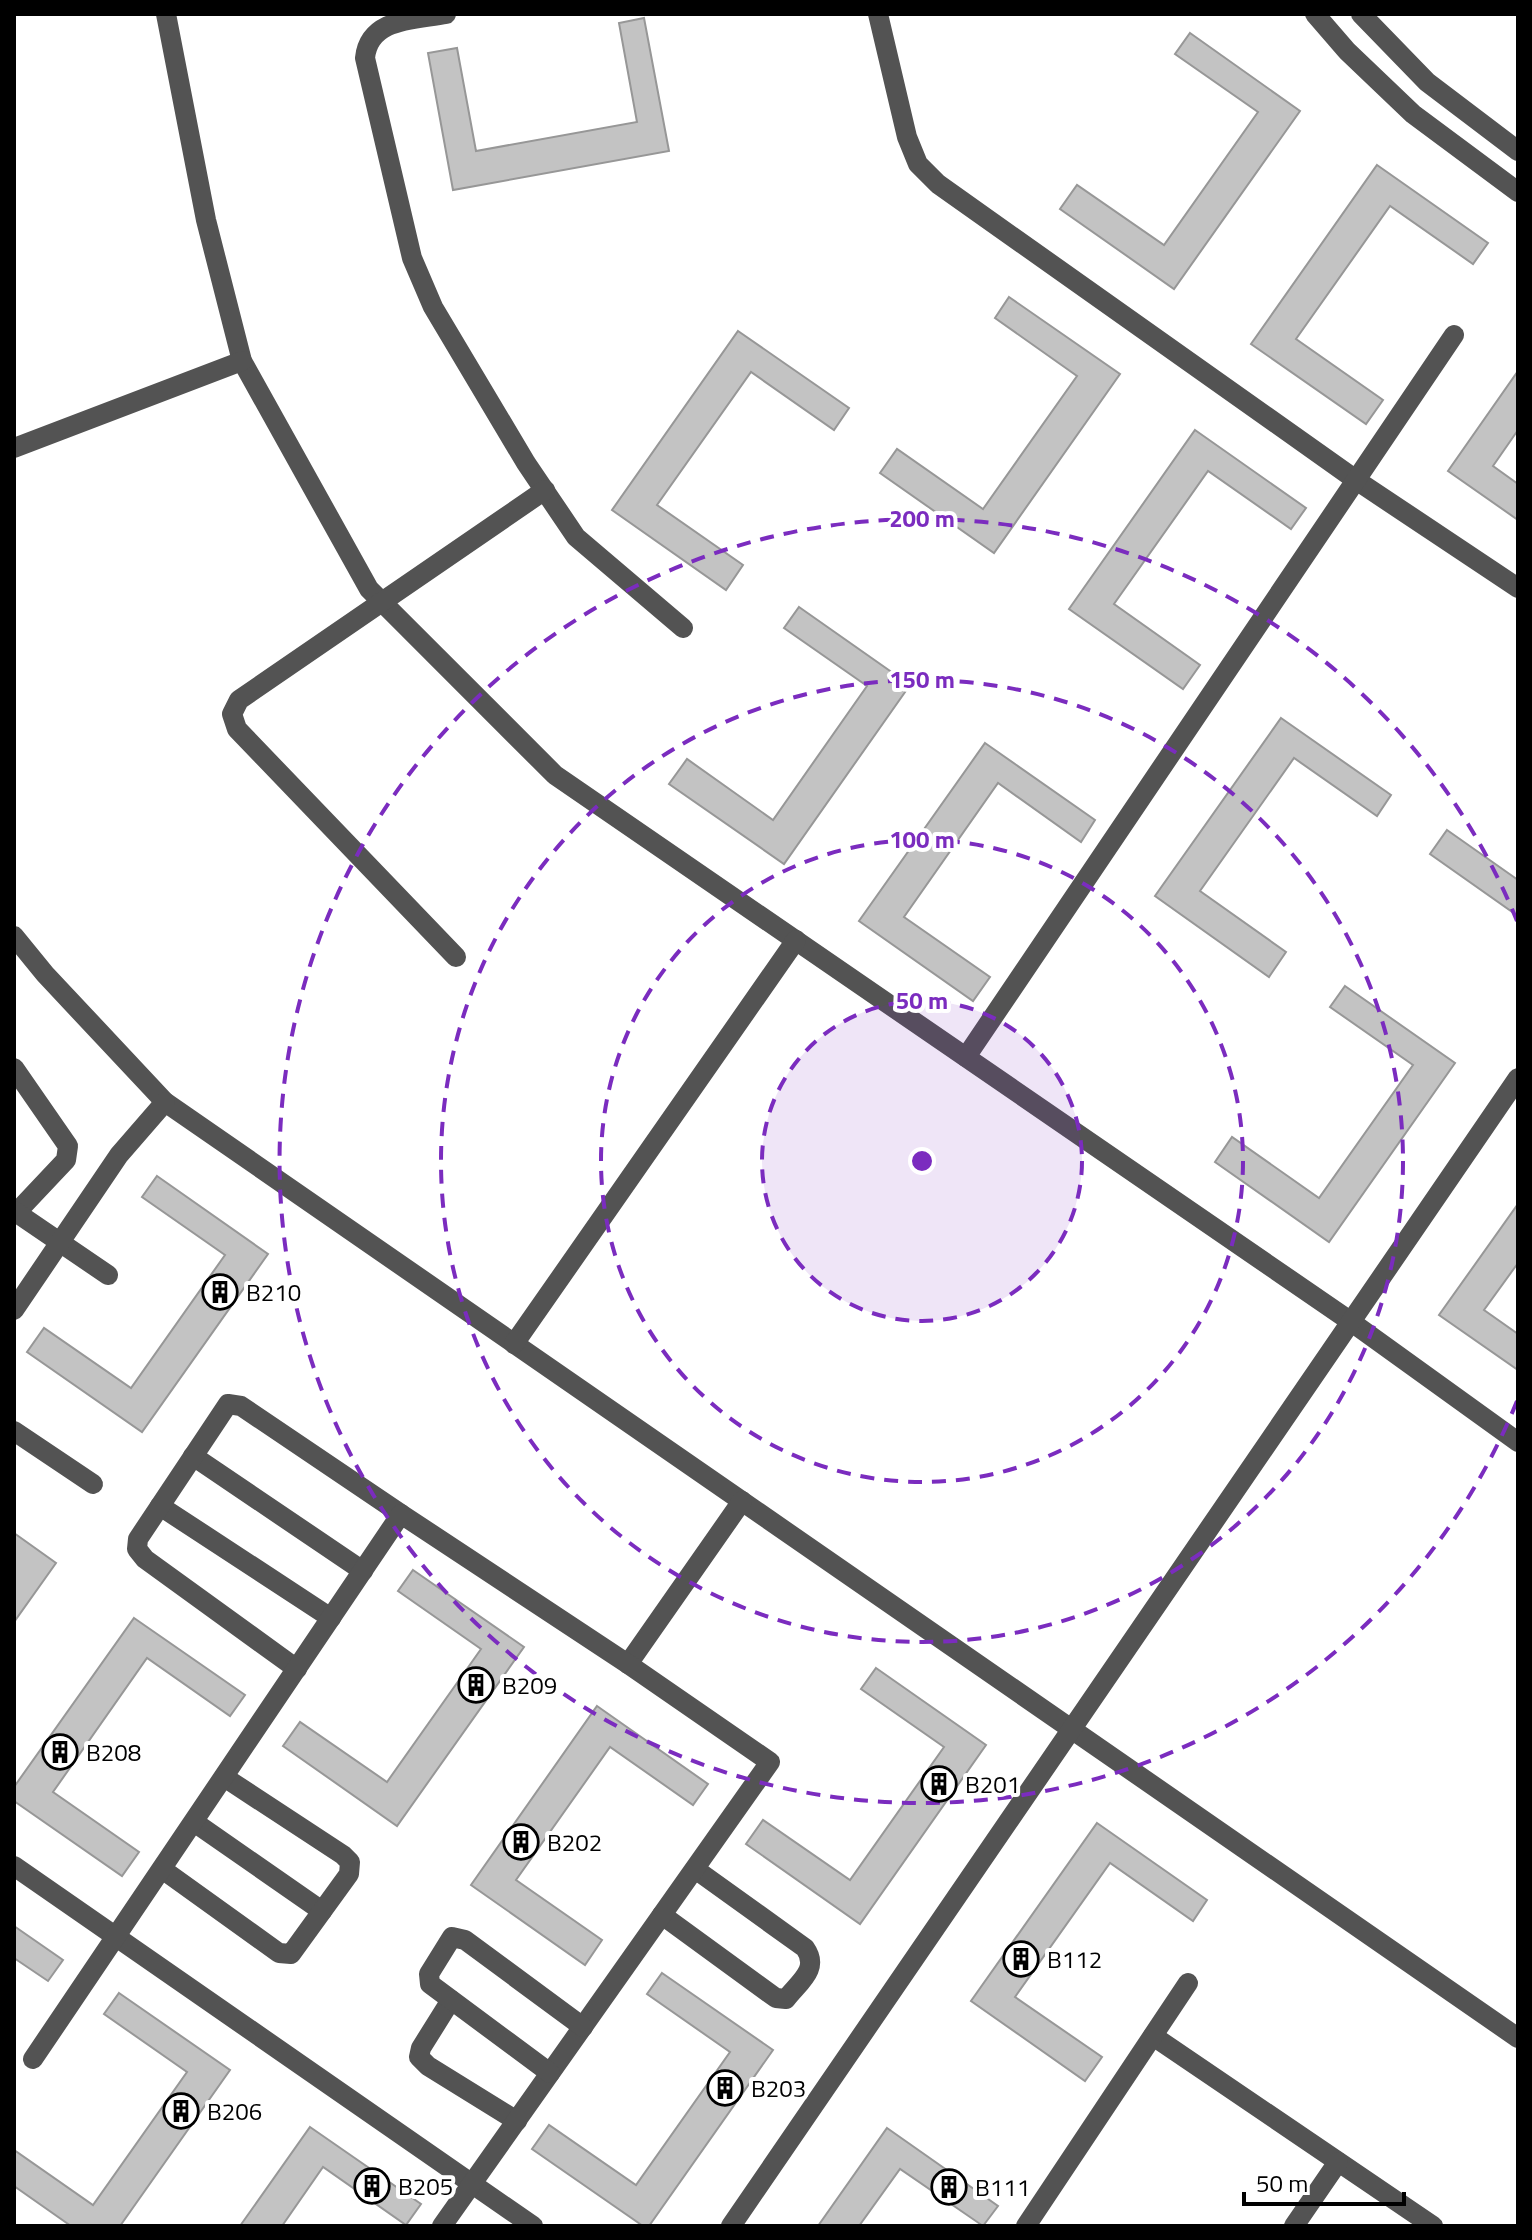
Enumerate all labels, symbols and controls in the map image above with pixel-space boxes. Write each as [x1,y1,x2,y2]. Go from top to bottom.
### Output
text: 200 m [889,500,955,536]
text: 150 m [889,661,955,697]
text: 100 m [889,821,955,857]
text: 50 m [896,982,948,1018]
centre of rings [908,1147,936,1175]
building icon: B210 [201,1273,239,1311]
place label: B210 [246,1274,301,1310]
building icon: B209 [457,1666,495,1704]
place label: B209 [502,1667,557,1703]
building icon: B208 [41,1733,79,1771]
place label: B208 [86,1734,141,1770]
building icon: B201 [920,1765,958,1803]
place label: B201 [965,1766,1020,1802]
building icon: B202 [502,1823,540,1861]
place label: B202 [547,1824,602,1860]
building icon: B112 [1002,1940,1040,1978]
place label: B112 [1047,1941,1102,1977]
building icon: B203 [706,2069,744,2107]
place label: B203 [751,2070,806,2106]
building icon: B206 [162,2092,200,2130]
place label: B206 [207,2093,262,2129]
scale bar [1244,2156,1404,2206]
text: 50 m [1256,2165,1308,2201]
building icon: B205 [353,2167,391,2205]
place label: B205 [398,2168,453,2204]
building icon: B111 [930,2168,968,2206]
place label: B111 [975,2169,1030,2205]

